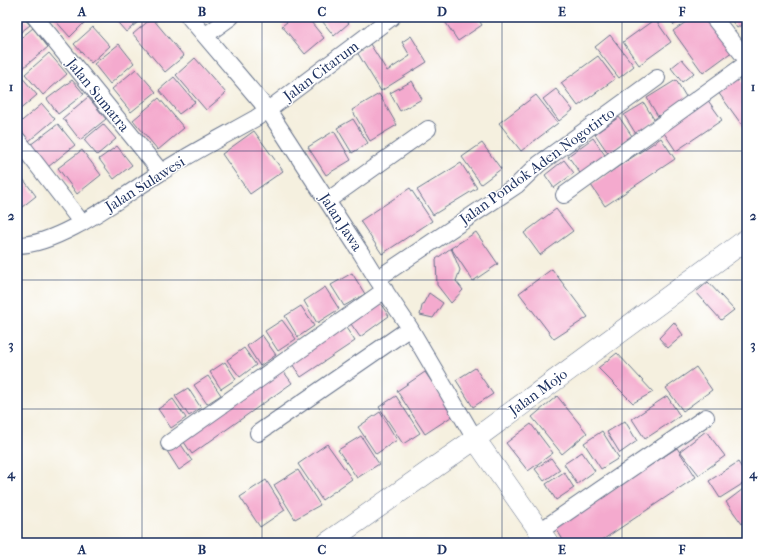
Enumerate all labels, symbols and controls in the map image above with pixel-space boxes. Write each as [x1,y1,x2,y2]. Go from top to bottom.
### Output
text: A [77,4,87,19]
text: B [198,4,207,19]
text: C [318,4,327,19]
text: D [437,4,447,19]
text: E [558,4,566,19]
text: F [678,4,686,19]
street label: Jalan Citarum [279,37,362,106]
street label: Jalan Sumatra [62,54,134,136]
text: 1 [9,79,14,94]
text: 1 [751,79,756,94]
street label: Jalan Pondok Aden Nogotirto [455,103,618,229]
street label: Jalan Sulawesi [101,152,189,216]
street label: Jalan Jawa [315,189,367,255]
text: 2 [8,208,15,223]
text: 2 [750,208,757,223]
text: 3 [8,337,14,353]
text: 3 [750,337,756,353]
street label: Jalan Mojo [504,365,571,420]
text: 4 [6,466,16,482]
text: 4 [748,466,758,482]
text: A [77,542,87,557]
text: B [198,542,207,557]
text: C [318,542,327,557]
text: D [437,542,447,557]
text: E [558,542,566,557]
text: F [678,542,686,557]

